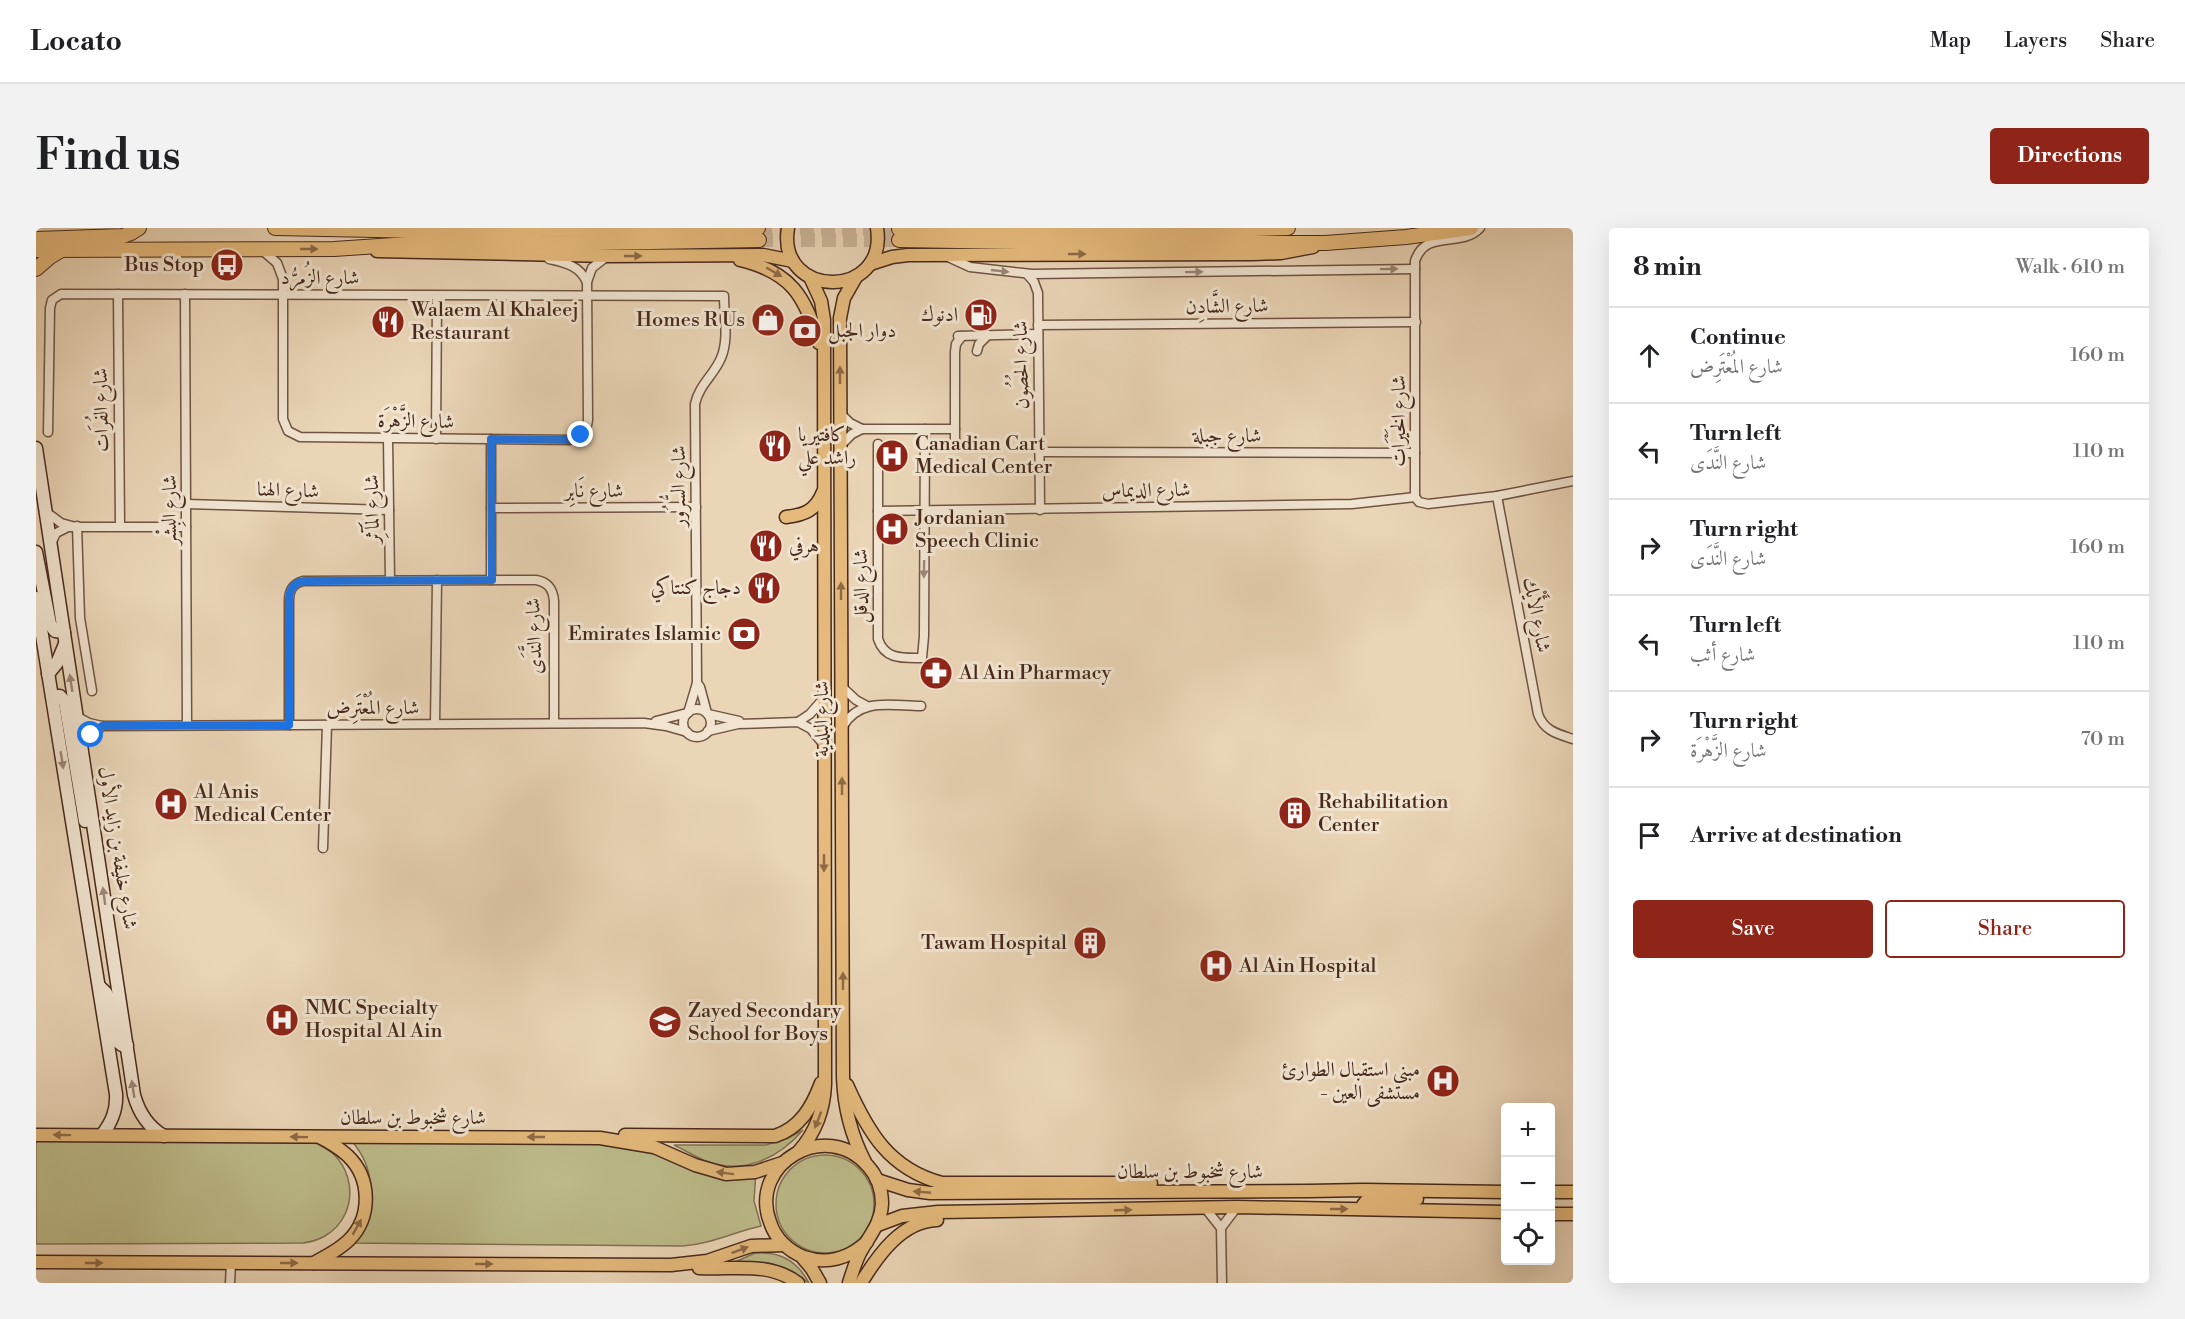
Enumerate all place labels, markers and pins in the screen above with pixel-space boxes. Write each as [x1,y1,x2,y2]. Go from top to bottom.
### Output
bus stop icon: Bus Stop [209,247,245,283]
place label: Bus Stop [124,253,204,278]
fuel station icon: ادنوك [963,297,999,333]
place label: Walaem Al Khaleej Restaurant [410,298,579,346]
shop icon: Homes R Us [750,302,786,338]
place label: ادنوك [921,303,958,328]
restaurant icon: Walaem Al Khaleej Restaurant [370,304,406,340]
place label: Homes R Us [636,308,745,333]
bank icon: دوار الجبل [787,313,823,349]
place label: دوار الجبل [828,319,896,345]
place label: كافتيريا راشد علي [798,423,856,477]
restaurant icon: كافتيريا راشد علي [757,428,793,464]
place label: Canadian Cart Medical Center [915,432,1053,480]
hospital icon: Canadian Cart Medical Center [874,438,910,474]
place label: Jordanian Speech Clinic [914,506,1039,554]
hospital icon: Jordanian Speech Clinic [874,511,910,547]
restaurant icon: هرفي [748,528,784,564]
place label: هرفي [789,534,819,561]
restaurant icon: دجاج كنتاكي [746,570,782,606]
place label: دجاج كنتاكي [651,575,741,605]
bank icon: Emirates Islamic [726,616,762,652]
place label: Emirates Islamic [568,622,721,647]
pharmacy icon: Al Ain Pharmacy [918,655,954,691]
place label: Al Ain Pharmacy [958,661,1112,686]
place label: Al Anis Medical Center [193,780,332,828]
hospital icon: Al Anis Medical Center [153,786,189,822]
place label: Rehabilitation Center [1318,790,1449,838]
building icon: Rehabilitation Center [1277,795,1313,831]
building icon: Tawam Hospital [1072,925,1108,961]
place label: Tawam Hospital [921,931,1067,956]
hospital icon: Al Ain Hospital [1198,948,1234,984]
place label: Al Ain Hospital [1238,954,1377,979]
place label: NMC Specialty Hospital Al Ain [305,996,443,1044]
place label: Zayed Secondary School for Boys [688,999,842,1047]
hospital icon: NMC Specialty Hospital Al Ain [264,1002,300,1038]
school or university icon: Zayed Secondary School for Boys [647,1004,683,1040]
place label: مبنى استقبال الطوارئ - مستشفى العين [1282,1058,1420,1107]
hospital icon: مبنى استقبال الطوارئ - مستشفى العين [1425,1063,1461,1099]

